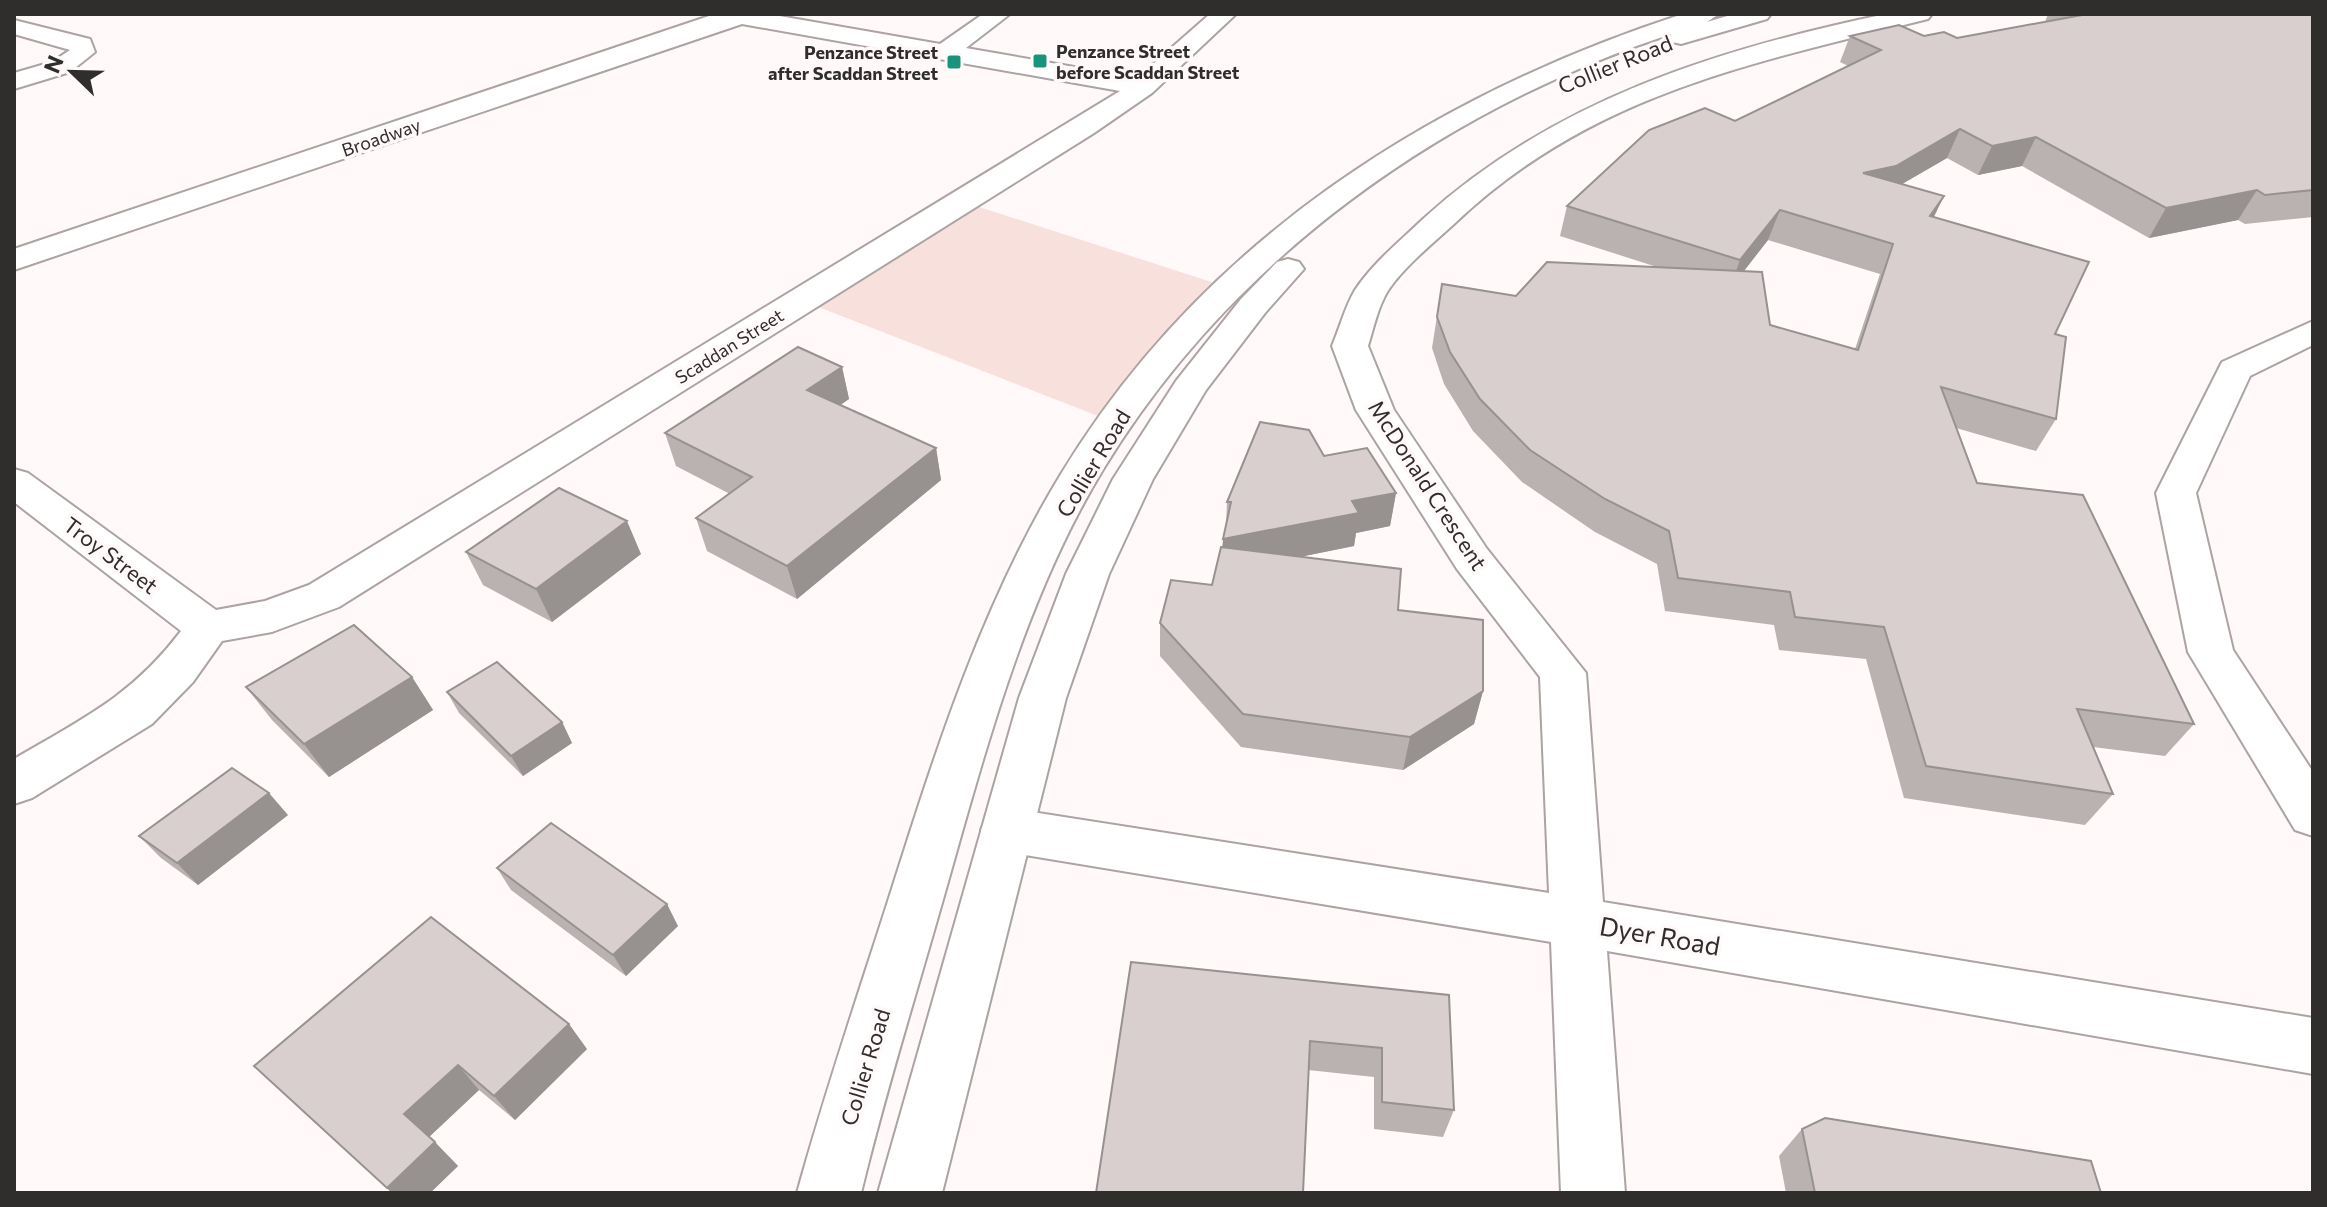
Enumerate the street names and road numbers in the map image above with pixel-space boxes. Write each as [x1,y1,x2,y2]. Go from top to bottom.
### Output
street label: Collier Road [1554,29,1676,99]
street label: Broadway [339,113,423,161]
street label: Scaddan Street [671,304,787,388]
street label: McDonald Crescent [1363,395,1493,575]
street label: Collier Road [1050,404,1136,522]
street label: Troy Street [58,511,164,599]
street label: Dyer Road [1597,909,1723,961]
street label: Collier Road [834,1005,896,1129]

